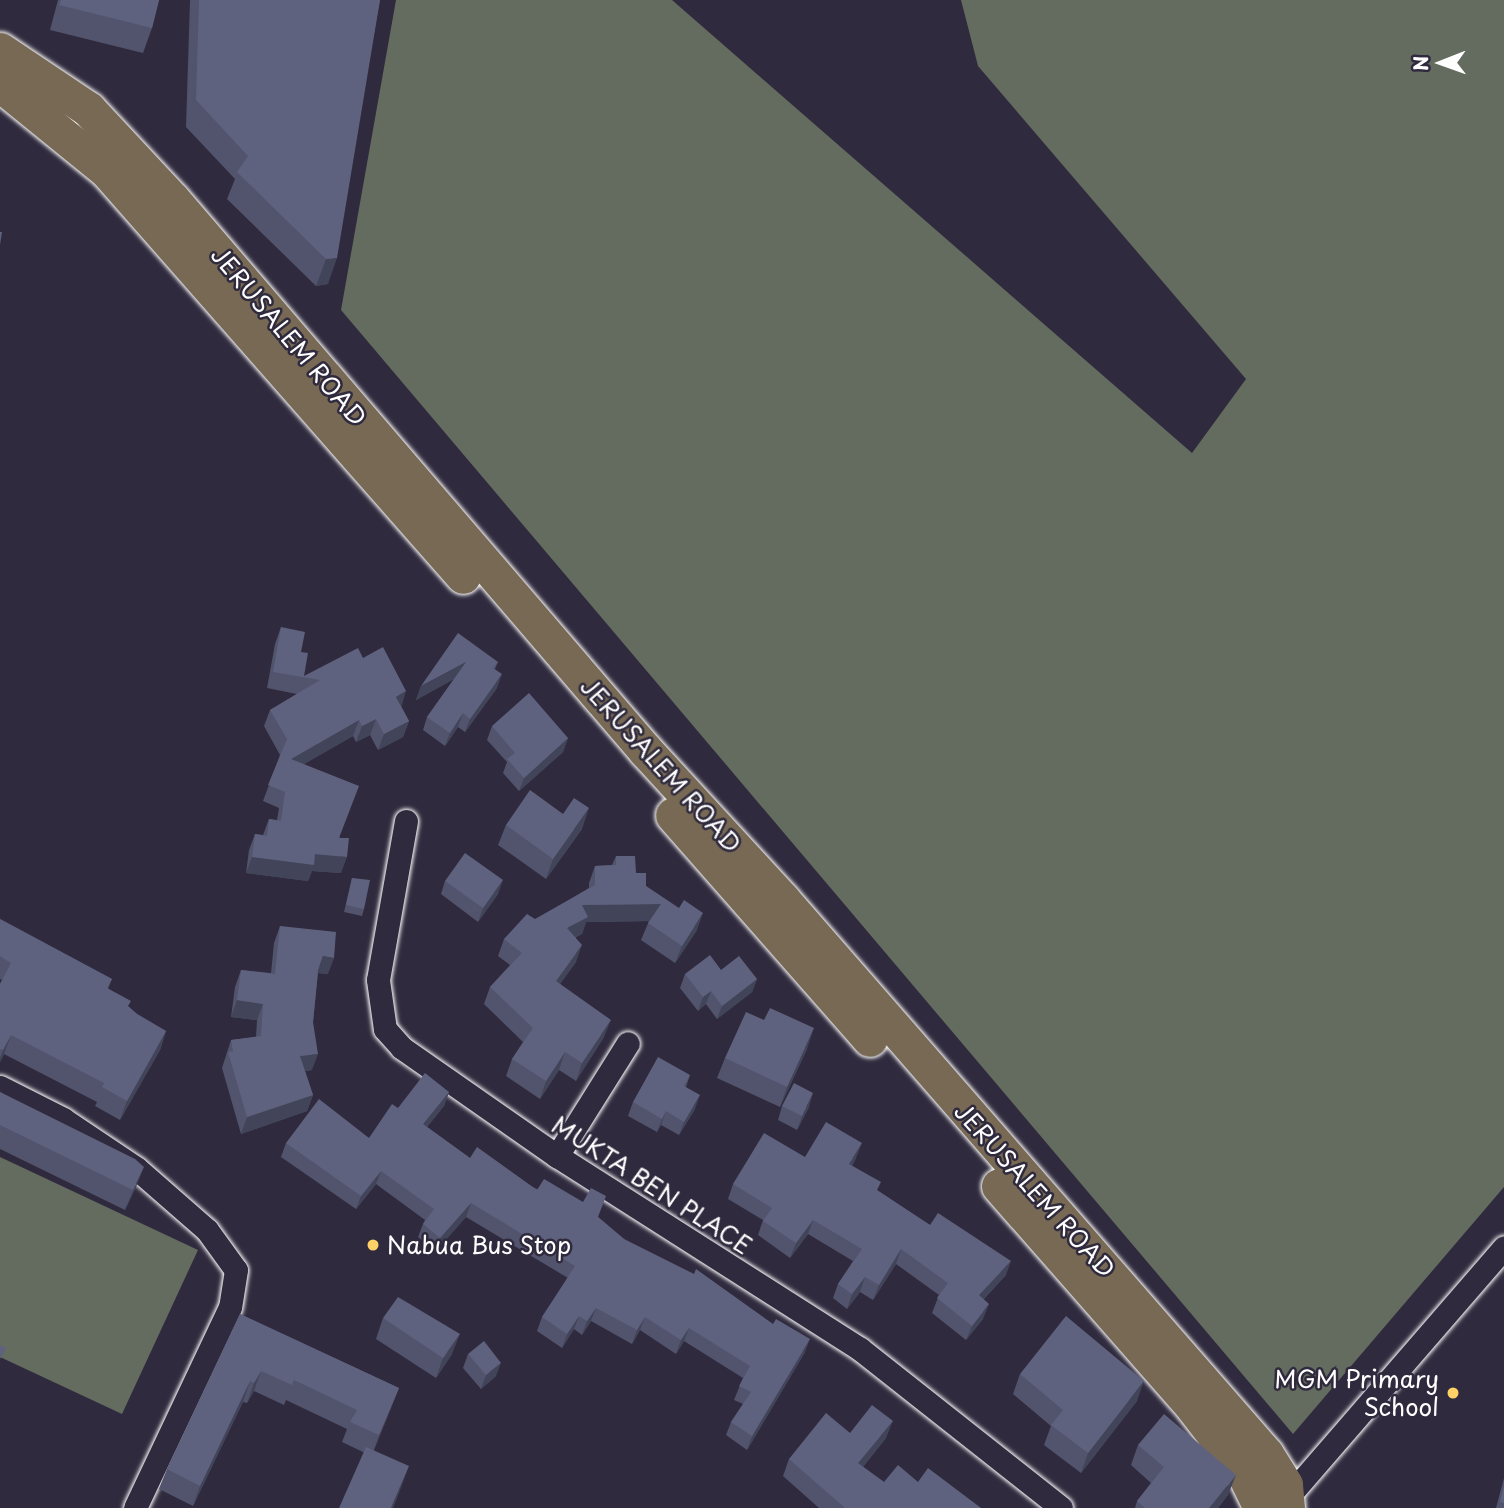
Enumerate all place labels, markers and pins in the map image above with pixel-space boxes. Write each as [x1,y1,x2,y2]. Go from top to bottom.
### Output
place label: Nabua Bus Stop [387,1231,571,1259]
marker: Nabua Bus Stop [365,1237,381,1253]
place label: MGM Primary School [1272,1365,1439,1421]
marker: MGM Primary School [1445,1385,1461,1401]

